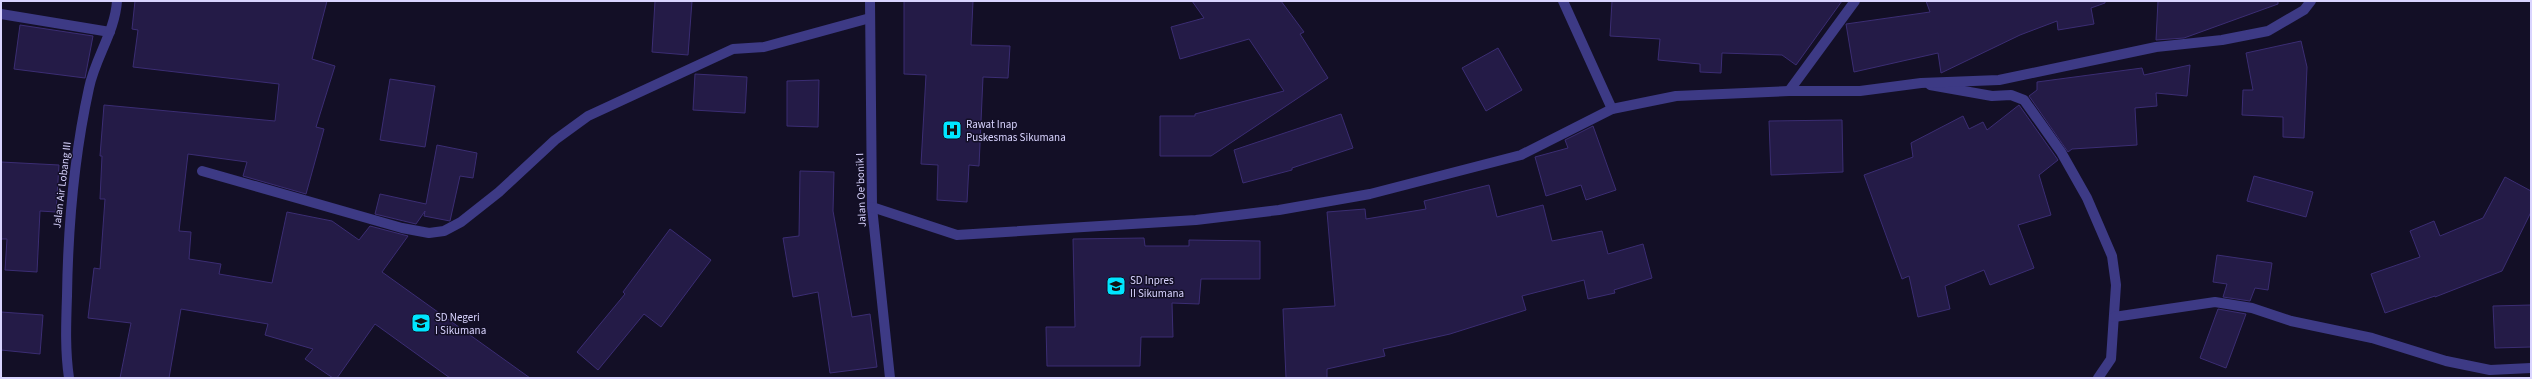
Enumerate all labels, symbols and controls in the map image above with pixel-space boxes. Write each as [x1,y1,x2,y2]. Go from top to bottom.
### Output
place label: Rawat Inap Puskesmas Sikumana [966,117,1066,145]
hospital icon: Rawat Inap Puskesmas Sikumana [941,119,963,141]
street label: Jalan Air Lobang III [49,141,75,229]
street label: Jalan Oe'bonik I [852,153,870,227]
place label: SD Inpres II Sikumana [1130,273,1184,301]
school or university icon: SD Inpres II Sikumana [1105,275,1127,297]
place label: SD Negeri I Sikumana [435,310,486,338]
school or university icon: SD Negeri I Sikumana [410,312,432,334]

